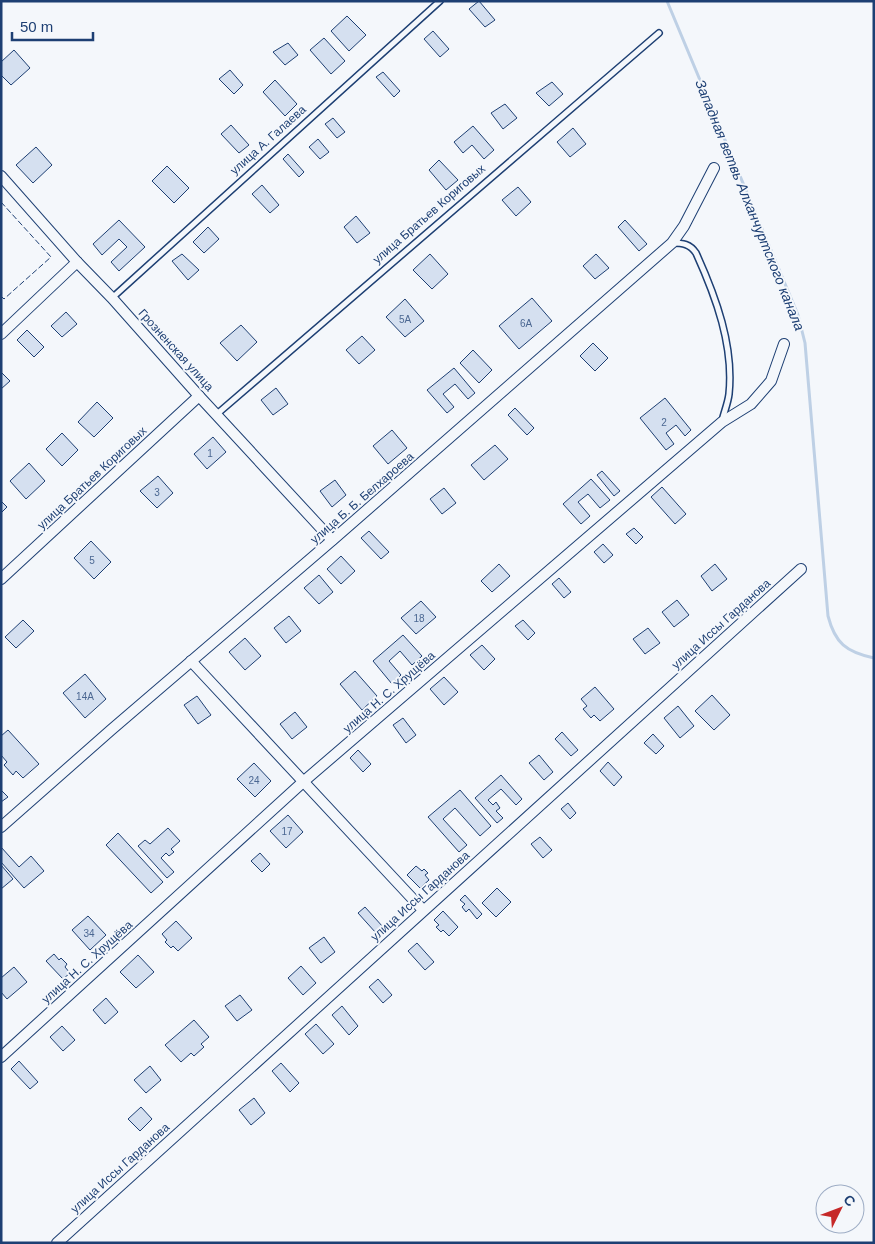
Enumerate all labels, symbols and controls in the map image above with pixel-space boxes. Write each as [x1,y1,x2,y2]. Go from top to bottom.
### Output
scale bar [12,10,94,42]
text: 50 m [20,18,53,35]
water label: Западная ветвь Алханчуртского канала [692,77,808,333]
street label: улица А. Галаева [227,102,309,178]
street label: улица Братьев Кориговых [370,161,488,267]
street label: Грозненская улица [136,306,217,394]
house number: 5А [399,314,411,325]
house number: 6А [520,318,532,329]
house number: 2 [661,417,667,428]
street label: улица Братьев Кориговых [34,424,150,532]
house number: 1 [207,448,213,459]
street label: улица Б. Б. Белхароева [308,449,417,547]
house number: 3 [154,487,160,498]
house number: 5 [89,555,95,566]
street label: улица Иссы Гарданова [669,576,773,672]
house number: 18 [413,613,425,624]
street label: улица Н. С. Хрущёва [340,648,438,736]
house number: 14А [76,691,94,702]
house number: 24 [248,775,260,786]
house number: 17 [281,826,293,837]
street label: улица Иссы Гарданова [368,848,472,944]
street label: улица Н. С. Хрущёва [39,917,135,1006]
house number: 34 [83,928,95,939]
street label: улица Иссы Гарданова [68,1120,172,1216]
north arrow [815,1184,865,1234]
text: С [840,1191,859,1209]

